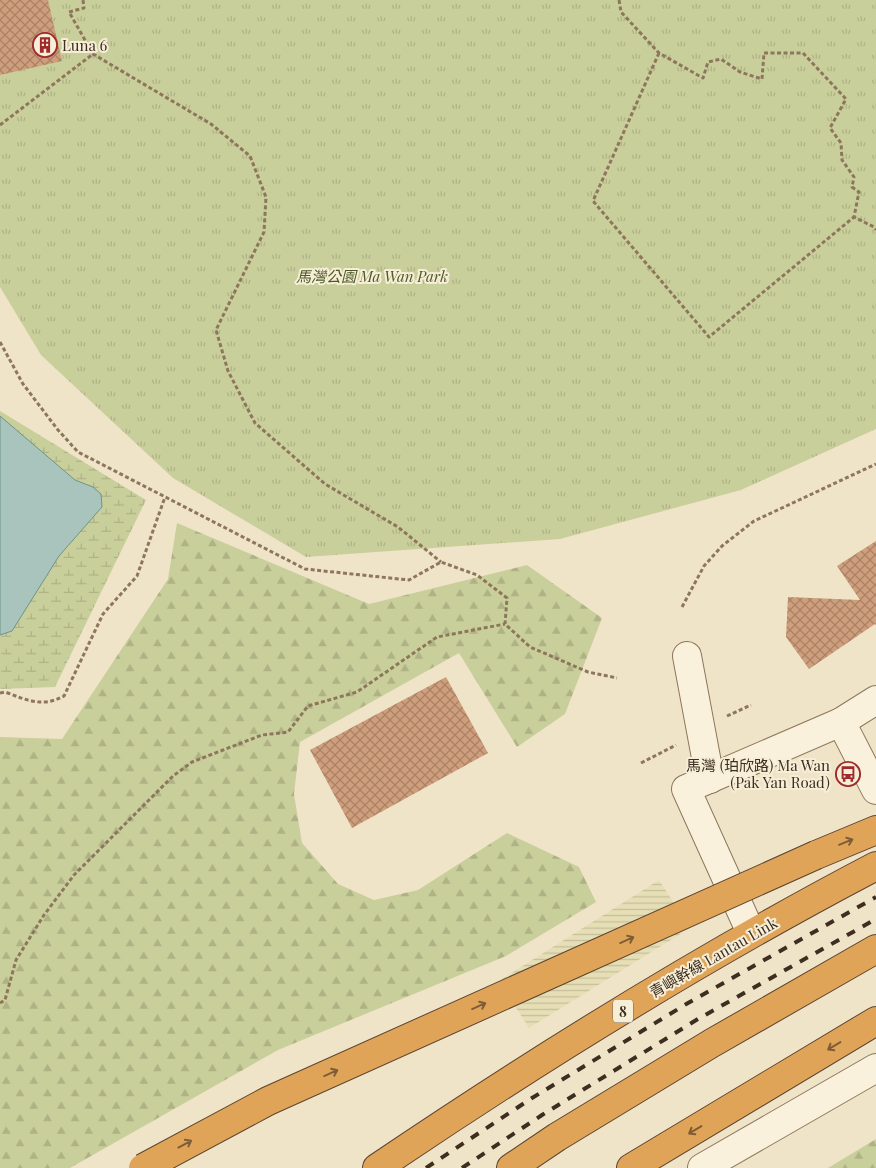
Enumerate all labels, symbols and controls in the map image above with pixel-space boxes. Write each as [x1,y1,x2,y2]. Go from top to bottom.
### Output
building icon: Luna 6 [32,32,58,58]
place label: Luna 6 [62,35,108,55]
park label: 馬灣公園 Ma Wan Park [296,266,448,286]
place label: 馬灣 (珀欣路) Ma Wan (Pak Yan Road) [686,755,830,792]
bus stop icon: 馬灣 (珀欣路) Ma Wan (Pak Yan Road) [835,761,861,787]
one-way arrow [838,837,853,847]
street label: 青嶼幹線 Lantau Link [645,912,781,1002]
one-way arrow [619,934,634,944]
road number: 8 [613,999,633,1022]
one-way arrow [471,1001,486,1011]
one-way arrow [828,1042,842,1052]
one-way arrow [323,1067,338,1077]
one-way arrow [688,1125,702,1135]
one-way arrow [177,1139,192,1148]

